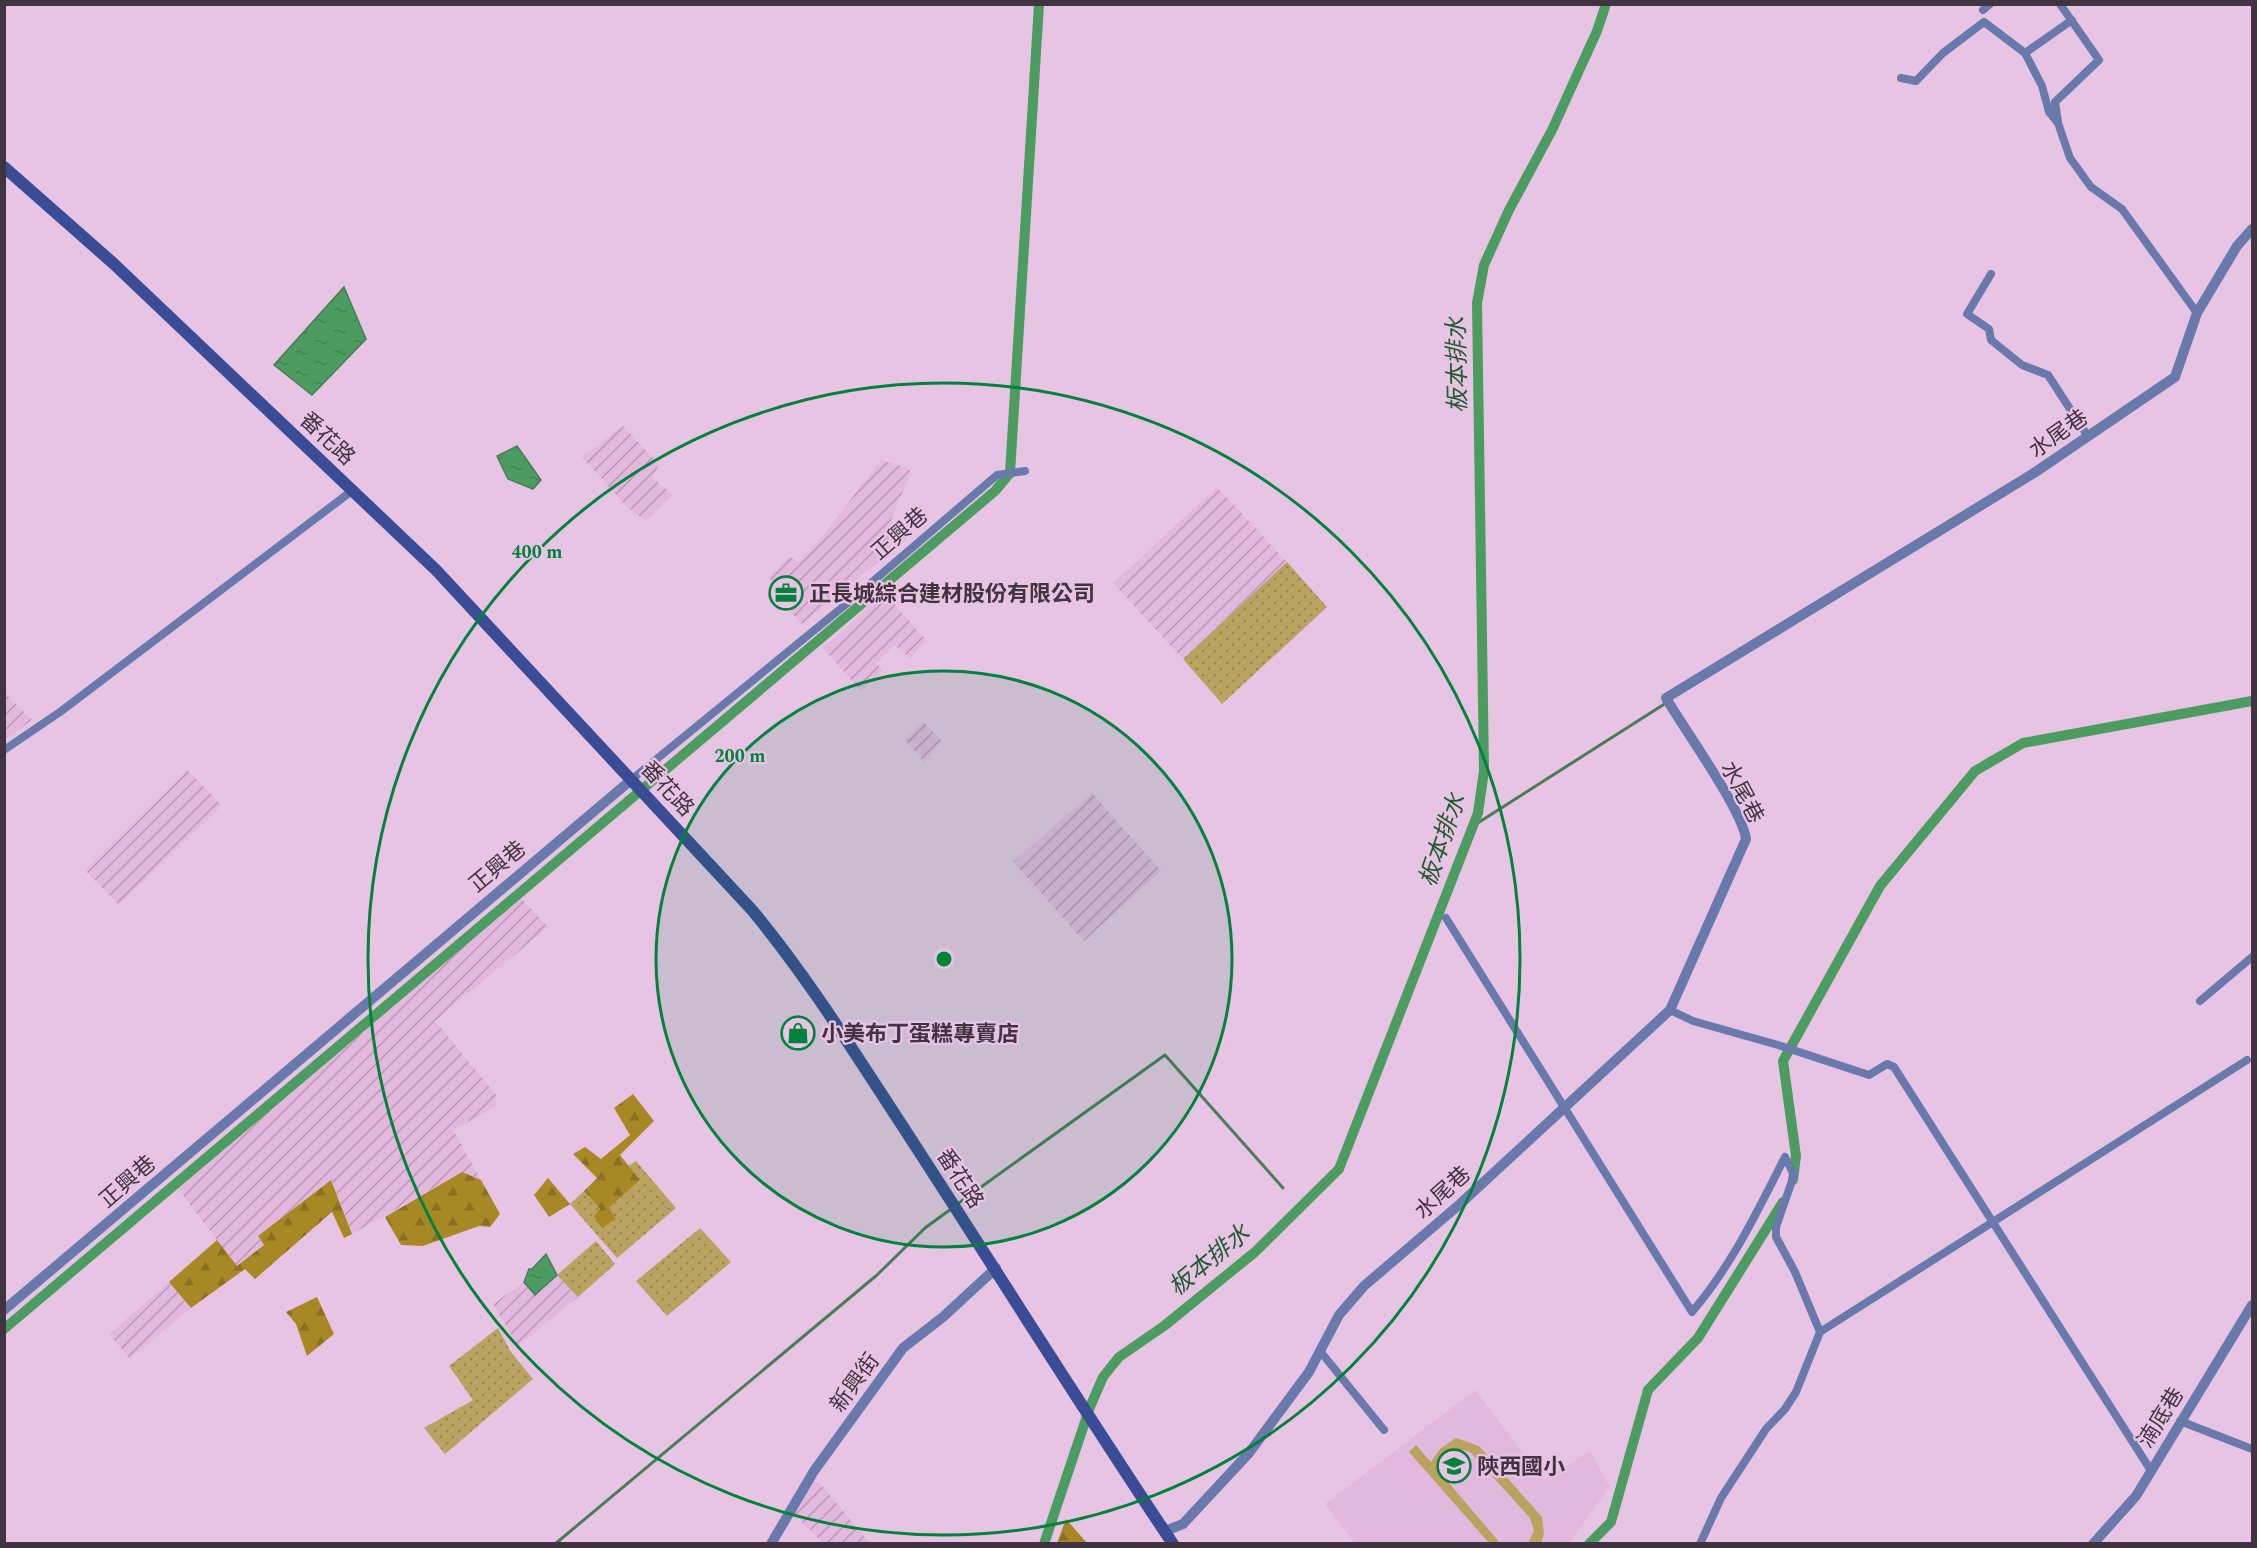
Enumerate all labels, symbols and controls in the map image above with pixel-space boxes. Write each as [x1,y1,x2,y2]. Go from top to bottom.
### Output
water label: 板本排水 [1439,316,1477,413]
street label: 水尾巷 [2022,402,2095,467]
street label: 番花路 [292,405,362,474]
street label: 正興巷 [864,500,936,568]
text: 400 m [511,539,563,566]
office icon: 正長城綜合建材股份有限公司 [768,575,804,611]
place label: 正長城綜合建材股份有限公司 [809,578,1095,611]
text: 200 m [714,743,766,770]
street label: 番花路 [632,754,701,824]
street label: 水尾巷 [1712,756,1772,830]
water label: 板本排水 [1410,788,1476,892]
street label: 正興巷 [462,833,534,901]
centre of rings [934,949,954,969]
shop icon: 小美布丁蛋糕專賣店 [780,1015,816,1051]
place label: 小美布丁蛋糕專賣店 [821,1018,1019,1051]
street label: 番花路 [928,1142,992,1215]
street label: 正興巷 [92,1148,164,1216]
street label: 水尾巷 [1407,1159,1479,1227]
water label: 板本排水 [1161,1216,1259,1305]
street label: 新興街 [822,1346,888,1419]
street label: 湳底巷 [2130,1381,2193,1455]
school or university icon: 陝西國小 [1436,1448,1472,1484]
place label: 陝西國小 [1477,1451,1565,1484]

